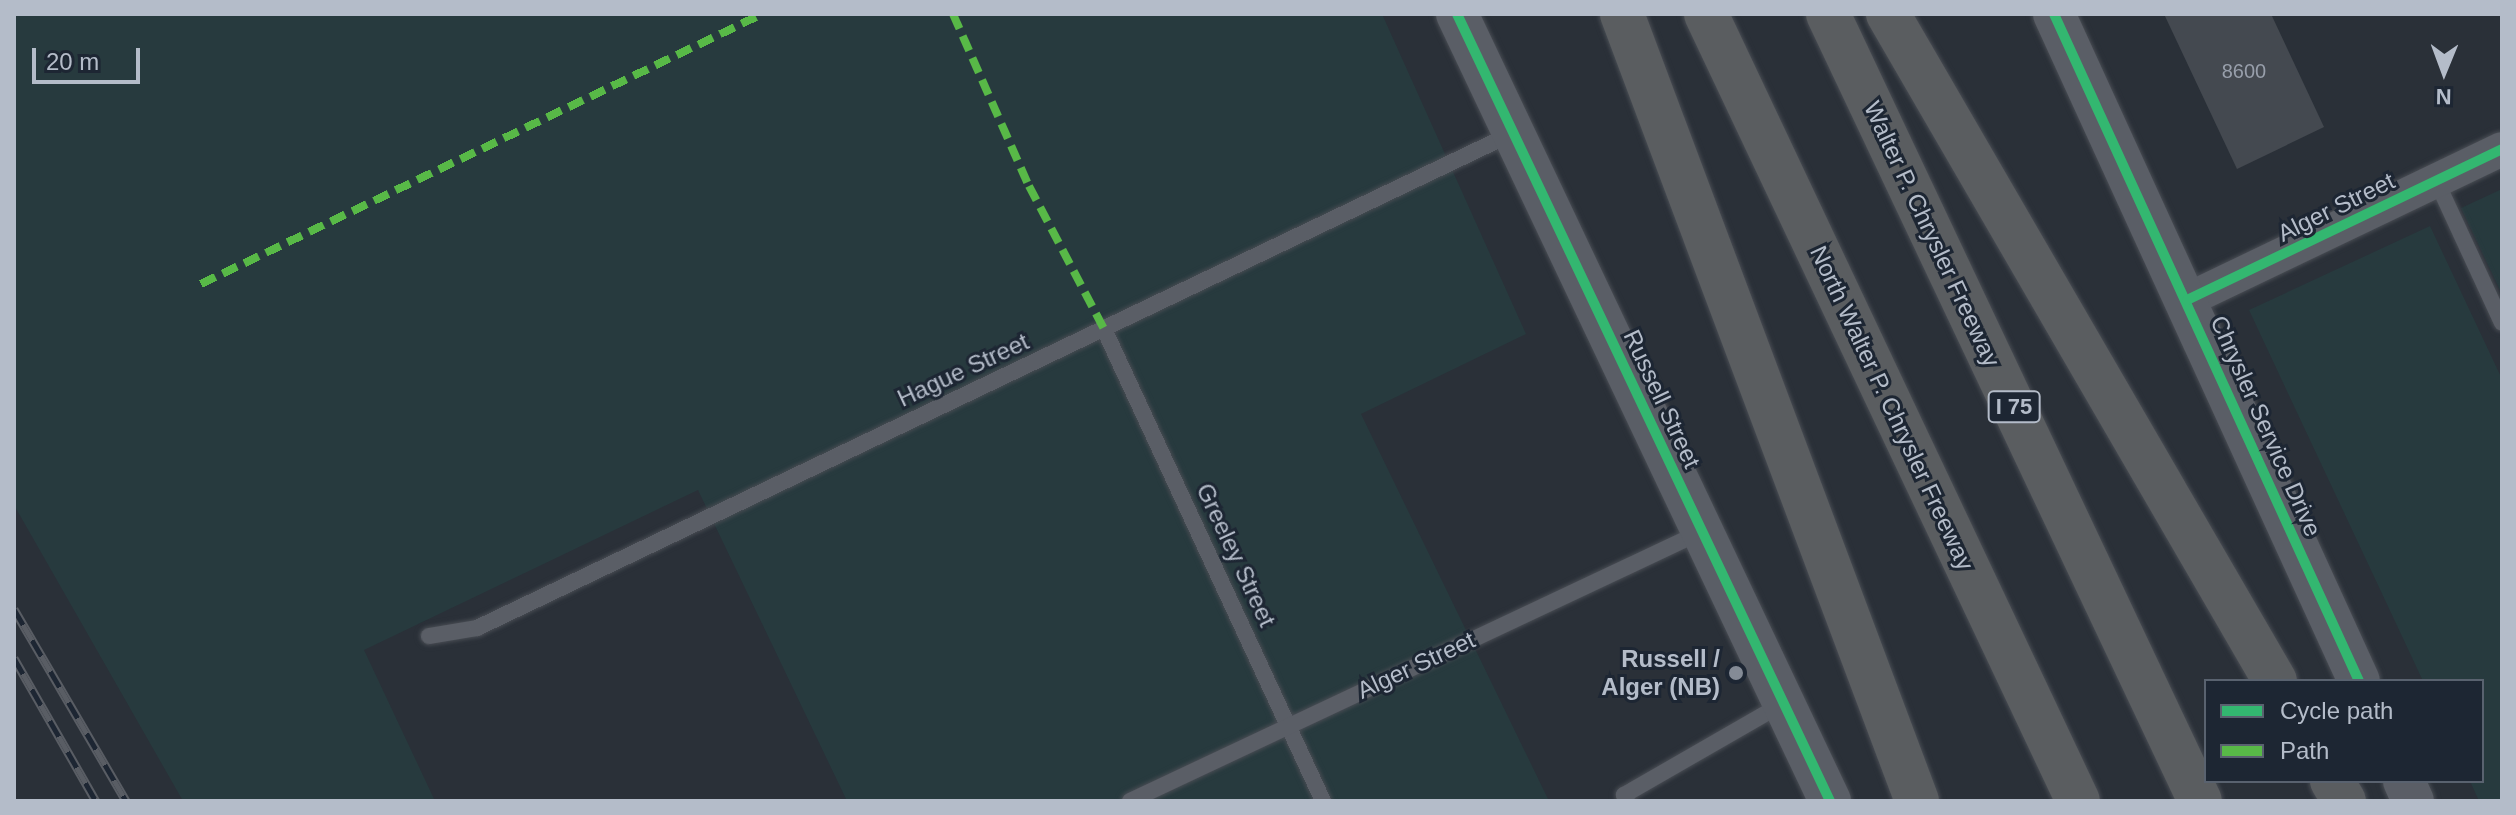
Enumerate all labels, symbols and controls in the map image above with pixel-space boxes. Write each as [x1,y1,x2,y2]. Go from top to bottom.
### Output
scale bar [36,32,144,82]
north arrow [2404,32,2484,112]
text: 20 m [46,48,99,75]
house number: 8600 [2222,59,2266,83]
text: N [2435,84,2452,109]
street label: Walter P. Chrysler Freeway [1858,97,2006,371]
street label: Alger Street [2273,166,2399,248]
street label: North Walter P. Chrysler Freeway [1804,241,1980,575]
street label: Chrysler Service Drive [2204,311,2328,541]
street label: Russell Street [1617,325,1707,473]
street label: Hague Street [893,327,1033,413]
road number: I 75 [1986,389,2042,425]
street label: Greeley Street [1190,479,1282,631]
street label: Alger Street [1352,625,1480,705]
place label: Russell / Alger (NB) [1601,645,1720,701]
marker: Russell / Alger (NB) [1727,664,1745,682]
legend [2204,679,2484,783]
text: Cycle path [2280,697,2393,724]
text: Path [2280,737,2329,764]

